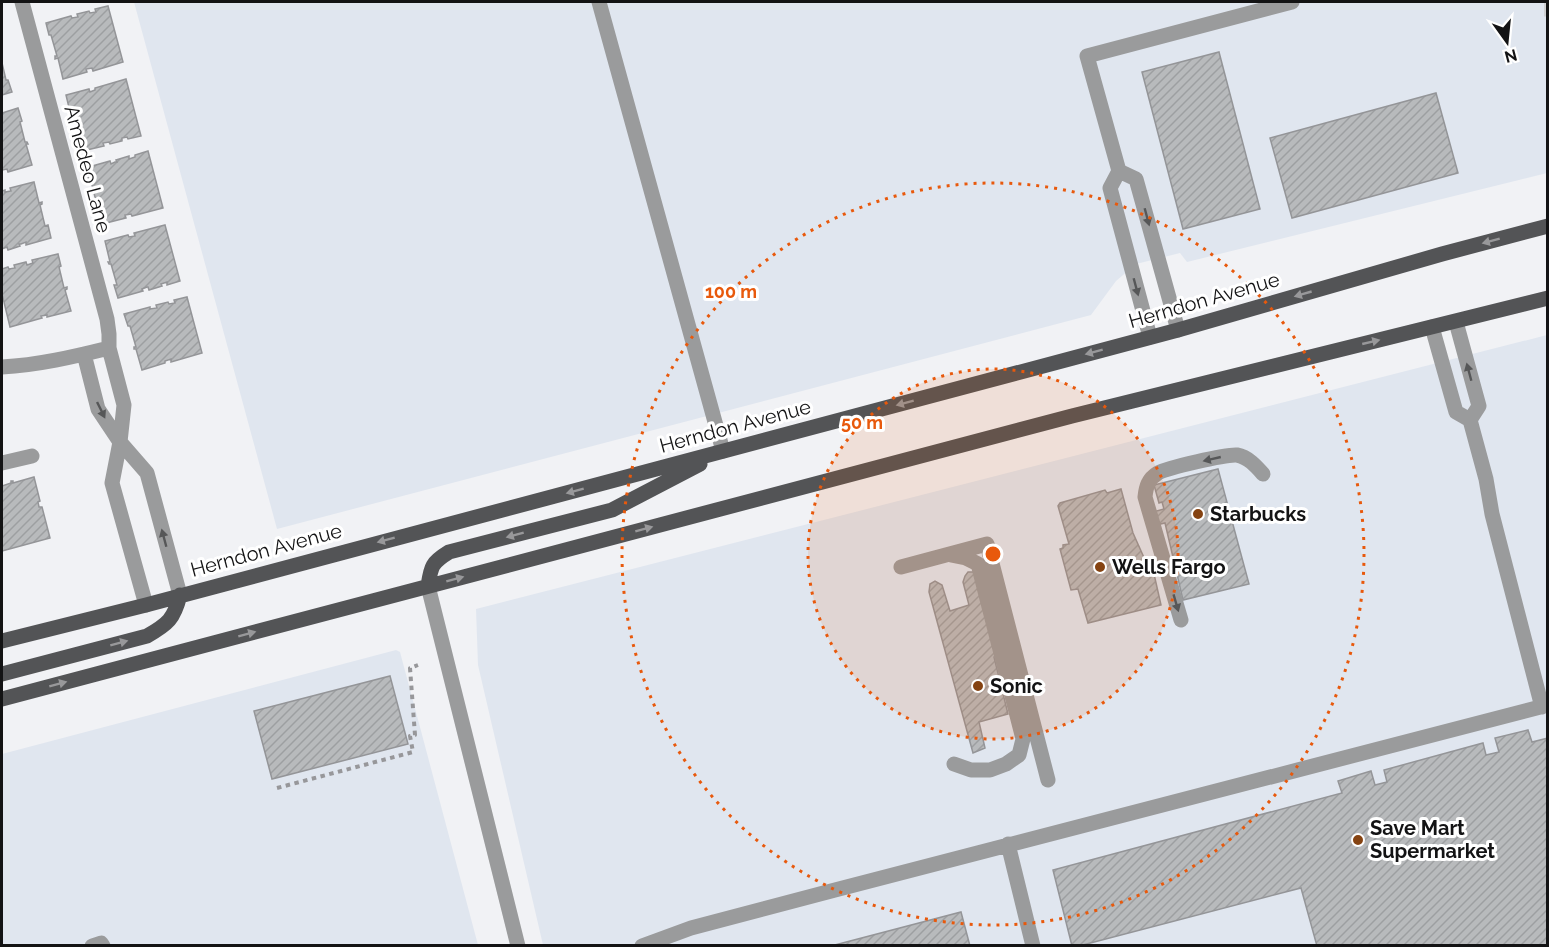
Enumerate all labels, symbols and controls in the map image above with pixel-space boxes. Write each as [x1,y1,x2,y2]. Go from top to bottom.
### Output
north arrow [1477,12,1537,72]
text: N [1502,45,1519,67]
street label: Amedeo Lane [59,103,117,236]
one-way arrow [1143,208,1152,226]
one-way arrow [1482,237,1500,246]
street label: Herndon Avenue [1126,267,1282,333]
one-way arrow [1132,278,1142,296]
text: 100 m [705,281,757,302]
one-way arrow [1294,290,1312,299]
one-way arrow [1362,336,1380,346]
one-way arrow [1084,348,1103,358]
one-way arrow [1464,363,1474,381]
street label: Herndon Avenue [657,394,814,458]
one-way arrow [896,398,914,408]
one-way arrow [96,402,105,419]
text: 50 m [841,412,883,433]
one-way arrow [1203,454,1221,464]
one-way arrow [565,486,584,496]
place label: Starbucks [1210,502,1306,526]
marker: Starbucks [1191,507,1205,521]
street label: Herndon Avenue [188,518,345,582]
one-way arrow [635,524,653,533]
one-way arrow [159,529,169,547]
one-way arrow [505,531,523,540]
one-way arrow [377,536,395,546]
centre of rings [983,544,1003,564]
place label: Wells Fargo [1112,555,1226,579]
marker: Wells Fargo [1093,560,1107,574]
one-way arrow [446,574,464,583]
one-way arrow [1172,594,1181,612]
one-way arrow [238,629,256,638]
one-way arrow [110,638,128,647]
place label: Sonic [990,674,1043,698]
one-way arrow [49,679,67,688]
marker: Sonic [971,679,985,693]
place label: Save Mart Supermarket [1370,816,1495,863]
marker: Save Mart Supermarket [1351,833,1365,847]

